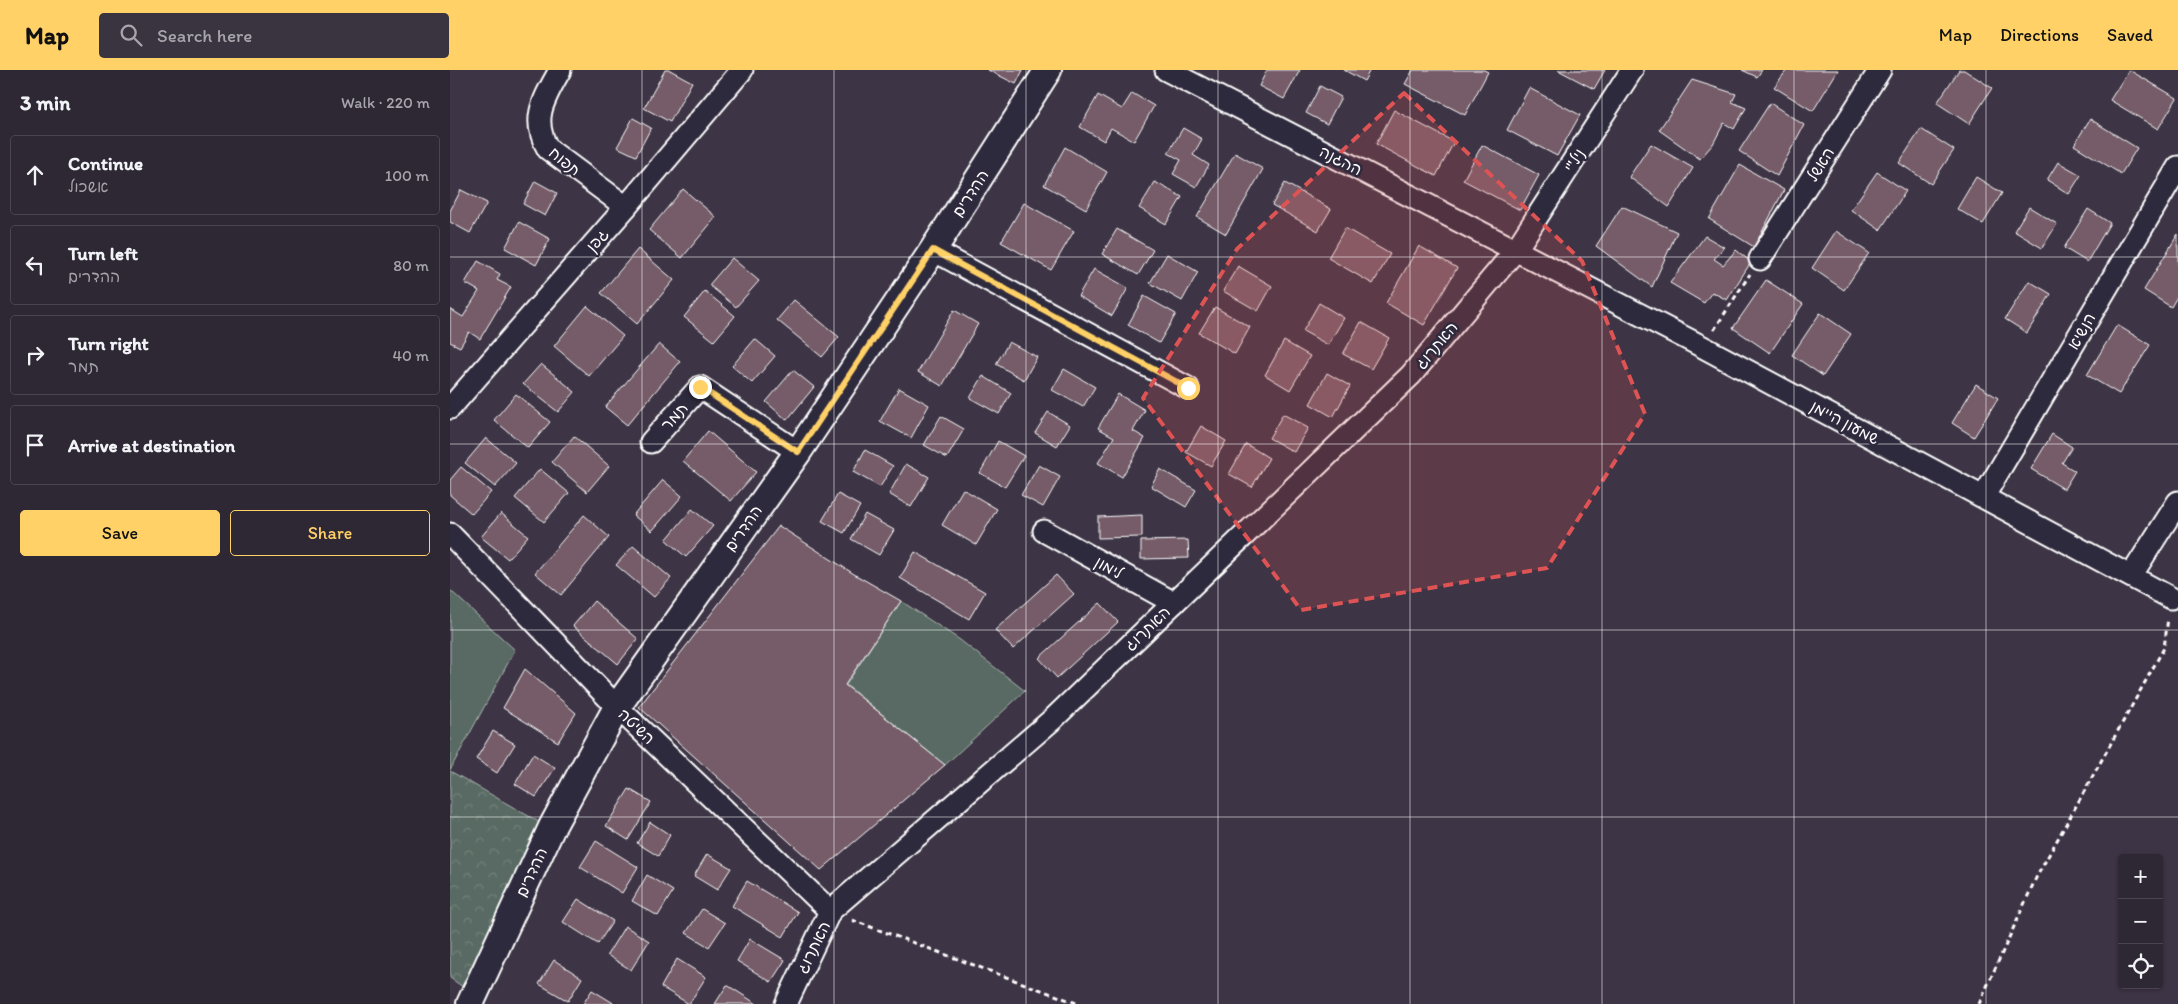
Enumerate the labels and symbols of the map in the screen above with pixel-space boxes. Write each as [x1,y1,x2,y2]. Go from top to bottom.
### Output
street label: ההגנה [1316,142,1365,179]
street label: תפוח [545,143,584,180]
street label: האשל [1803,144,1838,185]
street label: ניל"י [1560,145,1589,176]
street label: ההדרים [948,166,993,220]
street label: גפן [582,225,613,256]
street label: הנשיא [2063,309,2099,353]
street label: האתרוג [1411,318,1462,373]
route end [689,376,712,399]
route start [1177,377,1200,400]
street label: שמעון היימן [1807,396,1882,449]
street label: תמר [657,398,692,434]
street label: ההדרים [721,501,766,555]
street label: לימון [1091,552,1127,584]
street label: האתרוג [1121,602,1174,655]
street label: השיטה [615,705,659,748]
street label: ההדרים [512,845,551,900]
street label: האתרוג [793,918,834,976]

